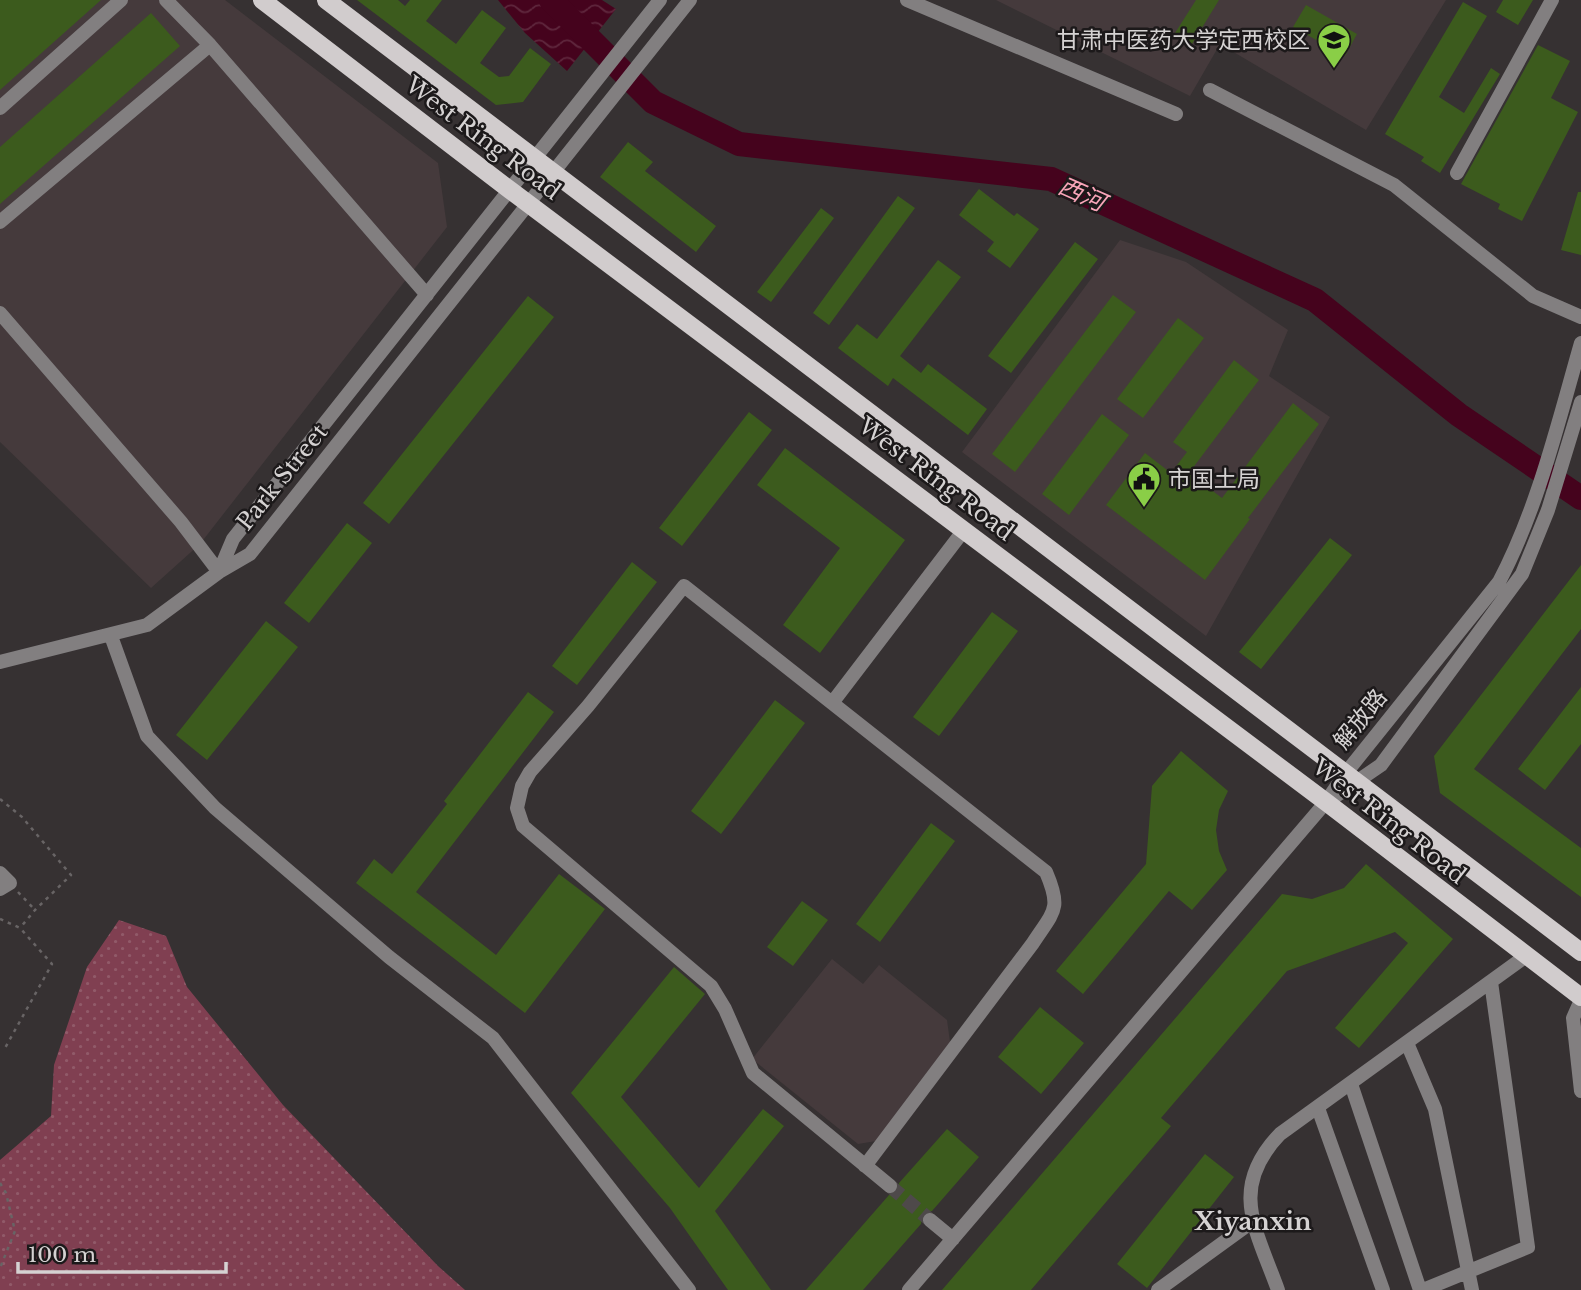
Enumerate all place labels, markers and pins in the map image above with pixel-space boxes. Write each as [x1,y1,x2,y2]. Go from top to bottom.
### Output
school or university icon: 甘肃中医药大学定西校区 [1315,21,1353,70]
place label: 甘肃中医药大学定西校区 [1057,26,1310,54]
public building icon: 市国土局 [1125,460,1163,509]
place label: 市国土局 [1168,465,1260,493]

